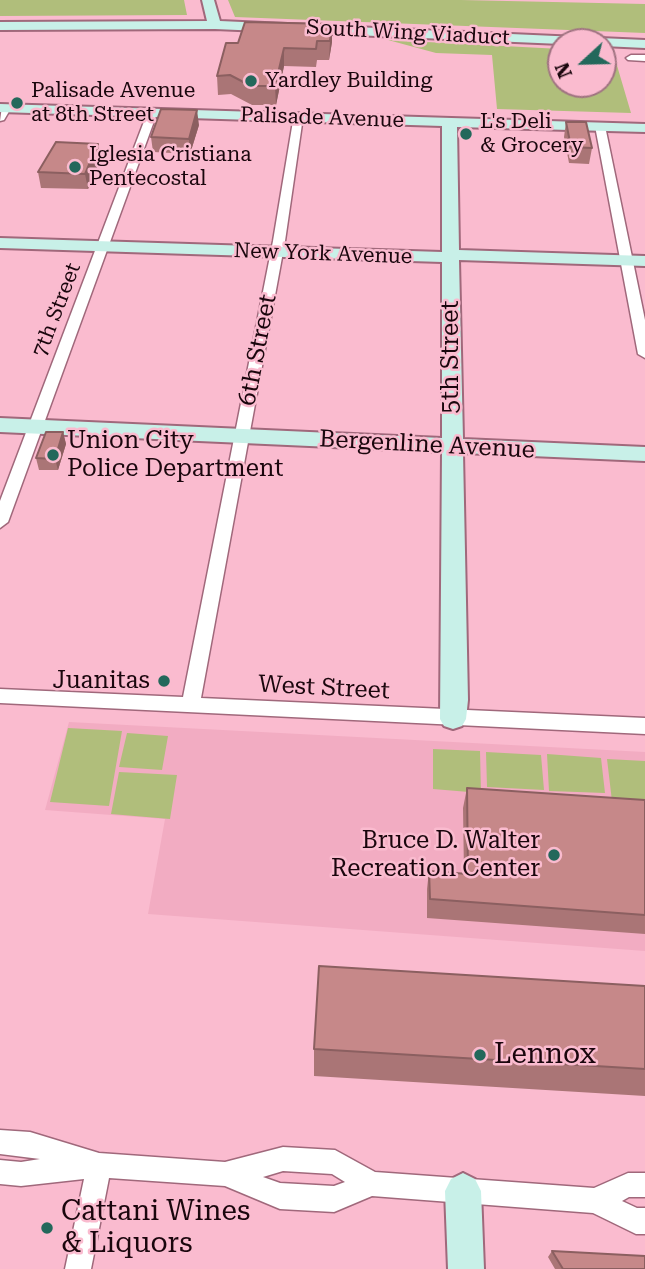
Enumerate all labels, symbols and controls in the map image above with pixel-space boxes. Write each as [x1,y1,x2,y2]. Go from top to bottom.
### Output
street label: South Wing Viaduct [306,15,510,51]
north arrow [547,28,617,98]
text: N [551,59,577,81]
place label: Yardley Building [265,68,432,94]
marker: Yardley Building [243,73,259,89]
place label: Palisade Avenue at 8th Street [31,78,195,128]
marker: Palisade Avenue at 8th Street [9,95,25,111]
street label: Palisade Avenue [239,103,405,133]
place label: L's Deli & Grocery [480,109,583,159]
marker: L's Deli & Grocery [458,126,474,142]
place label: Iglesia Cristiana Pentecostal [89,142,252,192]
marker: Iglesia Cristiana Pentecostal [67,159,83,175]
street label: New York Avenue [233,238,413,270]
street label: 7th Street [28,259,86,361]
street label: 6th Street [233,292,283,408]
street label: 5th Street [437,301,465,413]
street label: Bergenline Avenue [318,425,536,465]
place label: Union City Police Department [67,427,283,483]
marker: Union City Police Department [45,447,61,463]
place label: Juanitas [52,667,150,695]
street label: West Street [257,670,391,706]
marker: Juanitas [156,673,172,689]
place label: Bruce D. Walter Recreation Center [331,827,540,883]
marker: Bruce D. Walter Recreation Center [546,847,562,863]
place label: Lennox [494,1038,596,1072]
marker: Lennox [472,1047,488,1063]
place label: Cattani Wines & Liquors [61,1195,250,1261]
marker: Cattani Wines & Liquors [39,1220,55,1236]

